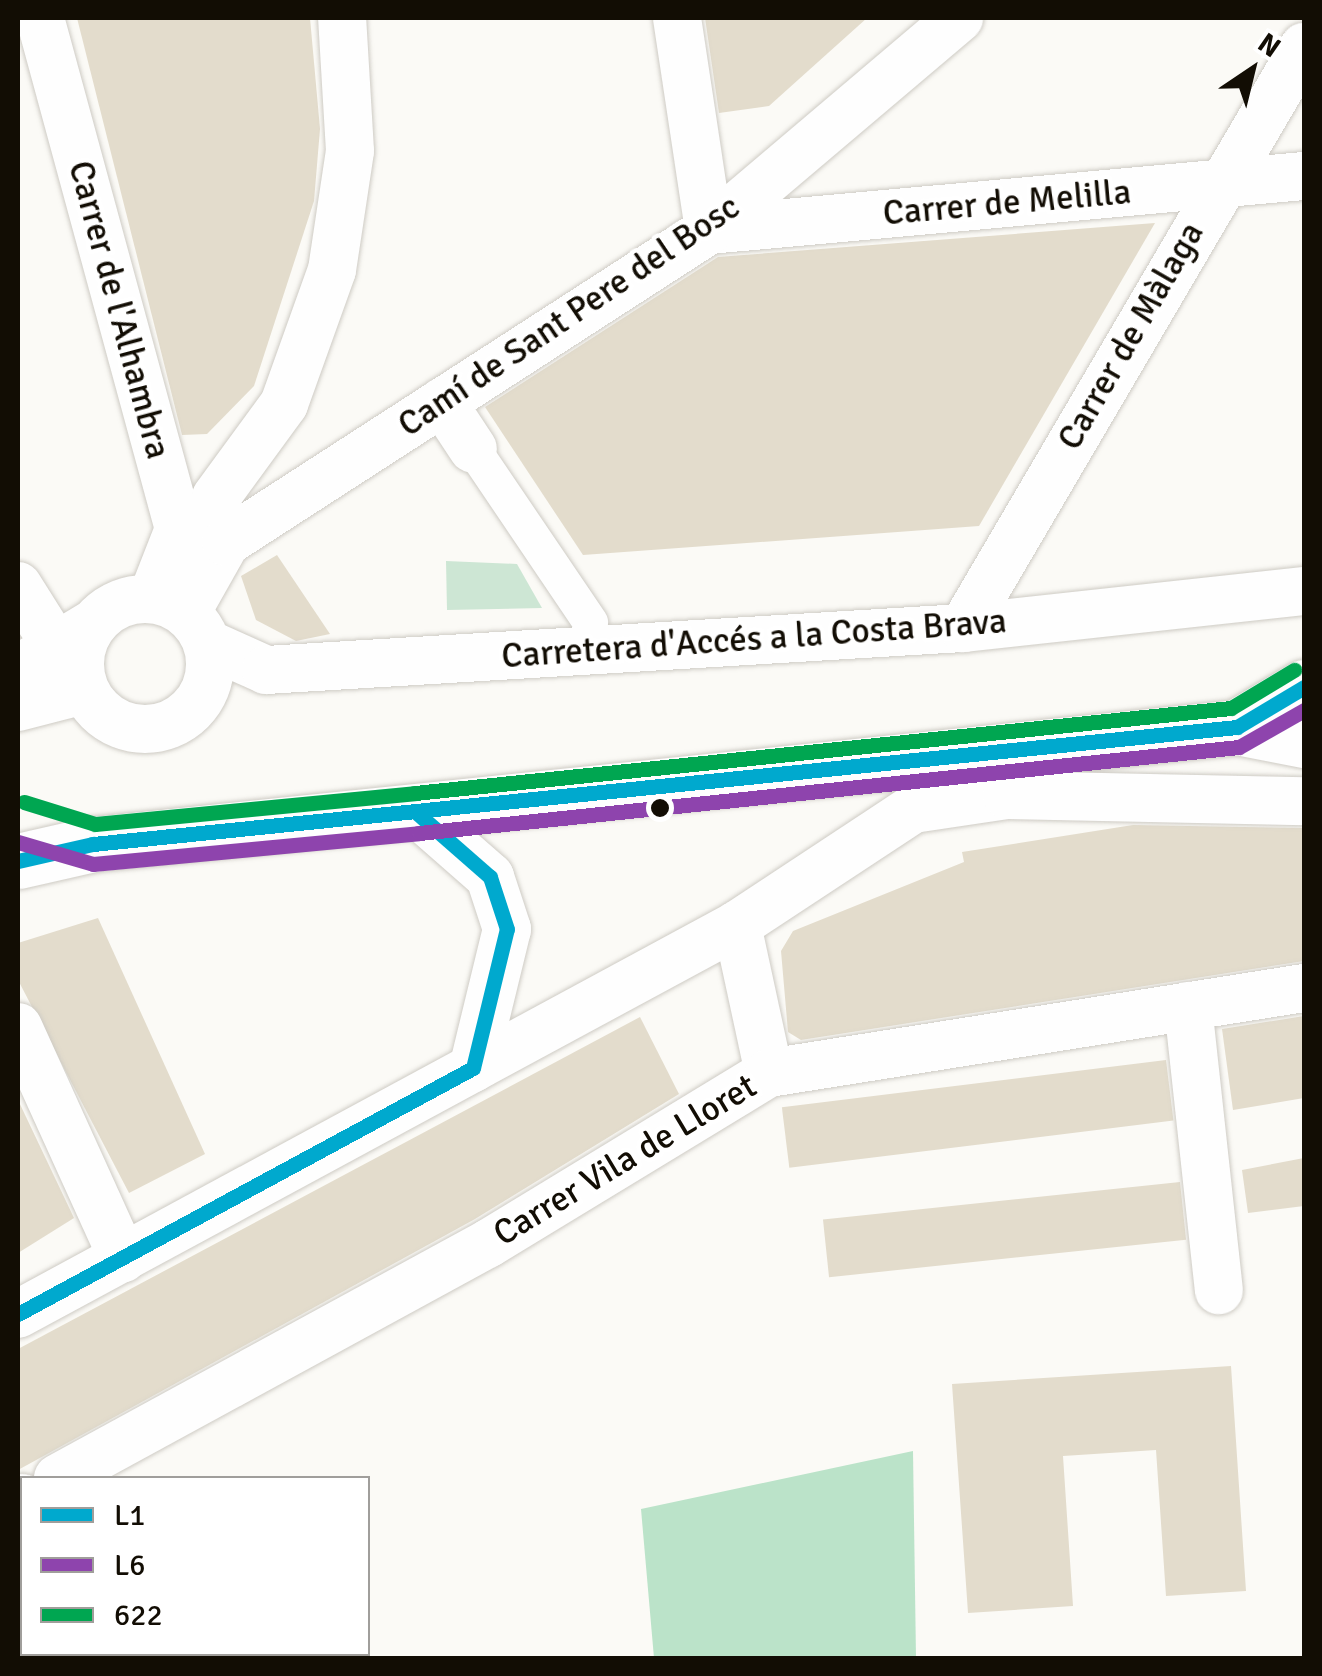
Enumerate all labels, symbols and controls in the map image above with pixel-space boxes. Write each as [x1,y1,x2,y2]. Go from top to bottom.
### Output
north arrow [1202,20,1302,120]
text: N [1251,26,1287,65]
street label: Carrer de l'Alhambra [59,156,179,464]
street label: Carrer de Melilla [881,171,1133,235]
street label: Camí de Sant Pere del Bosc [390,186,748,446]
street label: Carrer de Màlaga [1049,215,1213,457]
street label: Carretera d'Accés a la Costa Brava [500,600,1008,678]
unlabelled marker [650,798,670,818]
street label: Carrer Vila de Lloret [486,1065,764,1255]
legend [20,1476,370,1656]
text: L1 [114,1497,146,1534]
text: L6 [114,1547,146,1584]
text: 622 [114,1597,163,1634]

